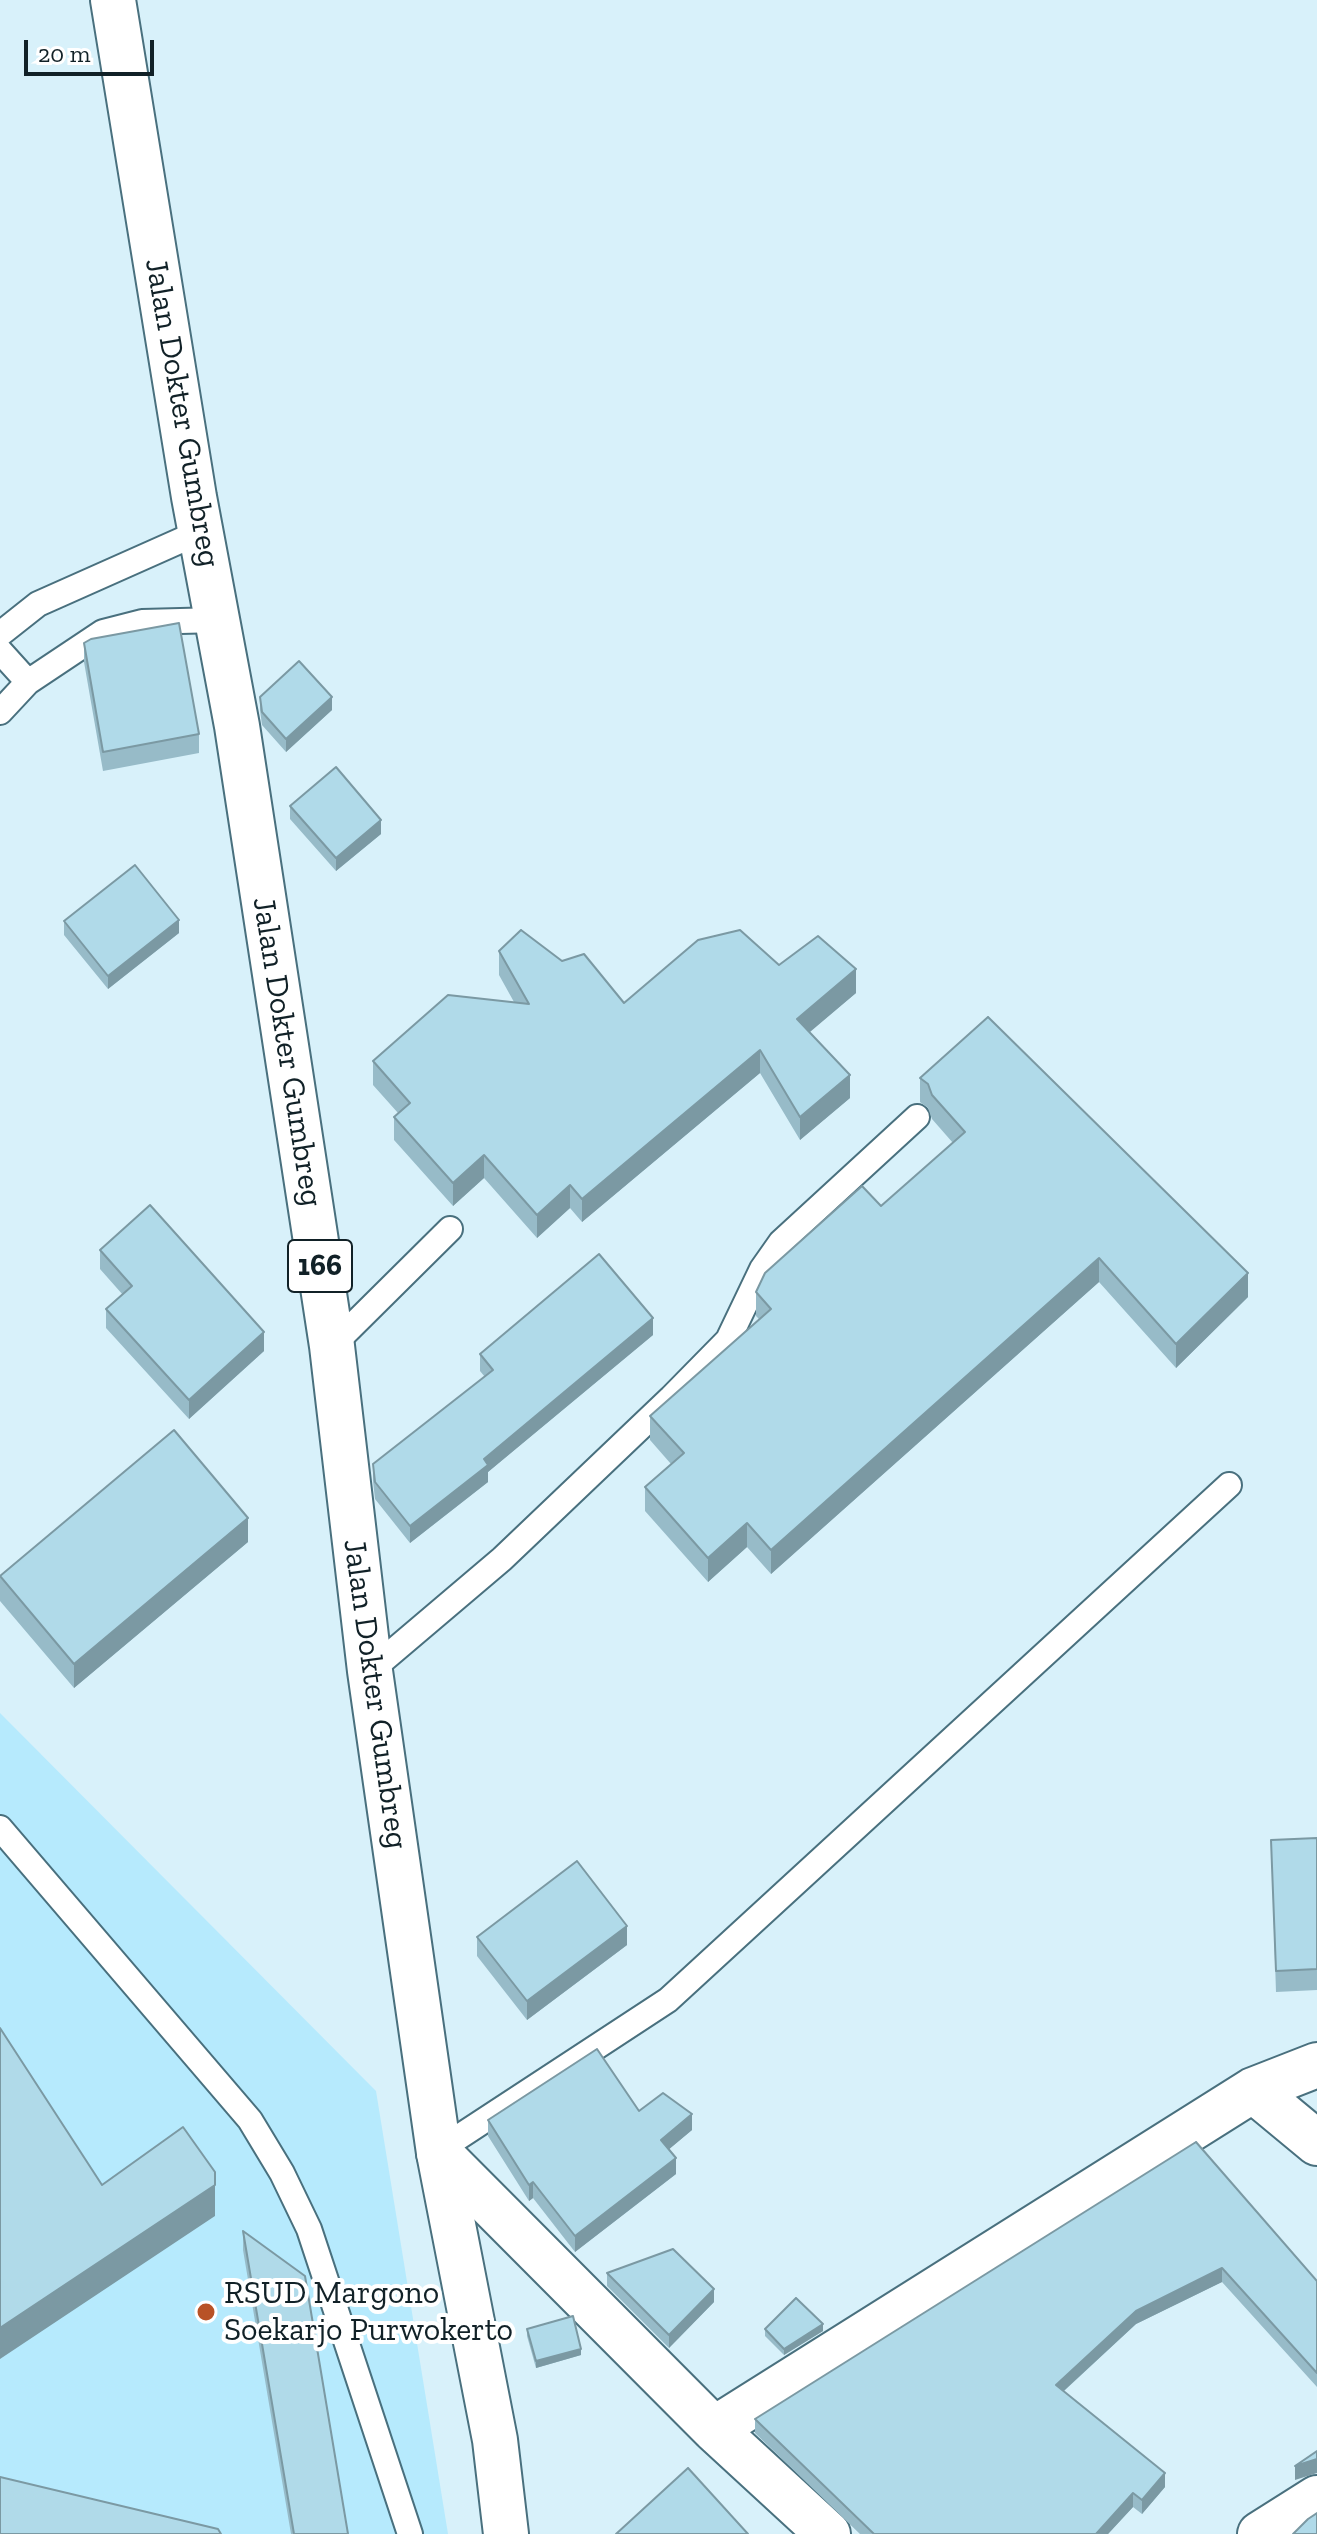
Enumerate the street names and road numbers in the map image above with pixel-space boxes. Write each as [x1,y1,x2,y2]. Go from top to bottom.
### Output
street label: Jalan Dokter Gumbreg [136,256,228,570]
street label: Jalan Dokter Gumbreg [244,895,330,1209]
road number: 166 [288,1240,352,1292]
street label: Jalan Dokter Gumbreg [334,1536,416,1852]

